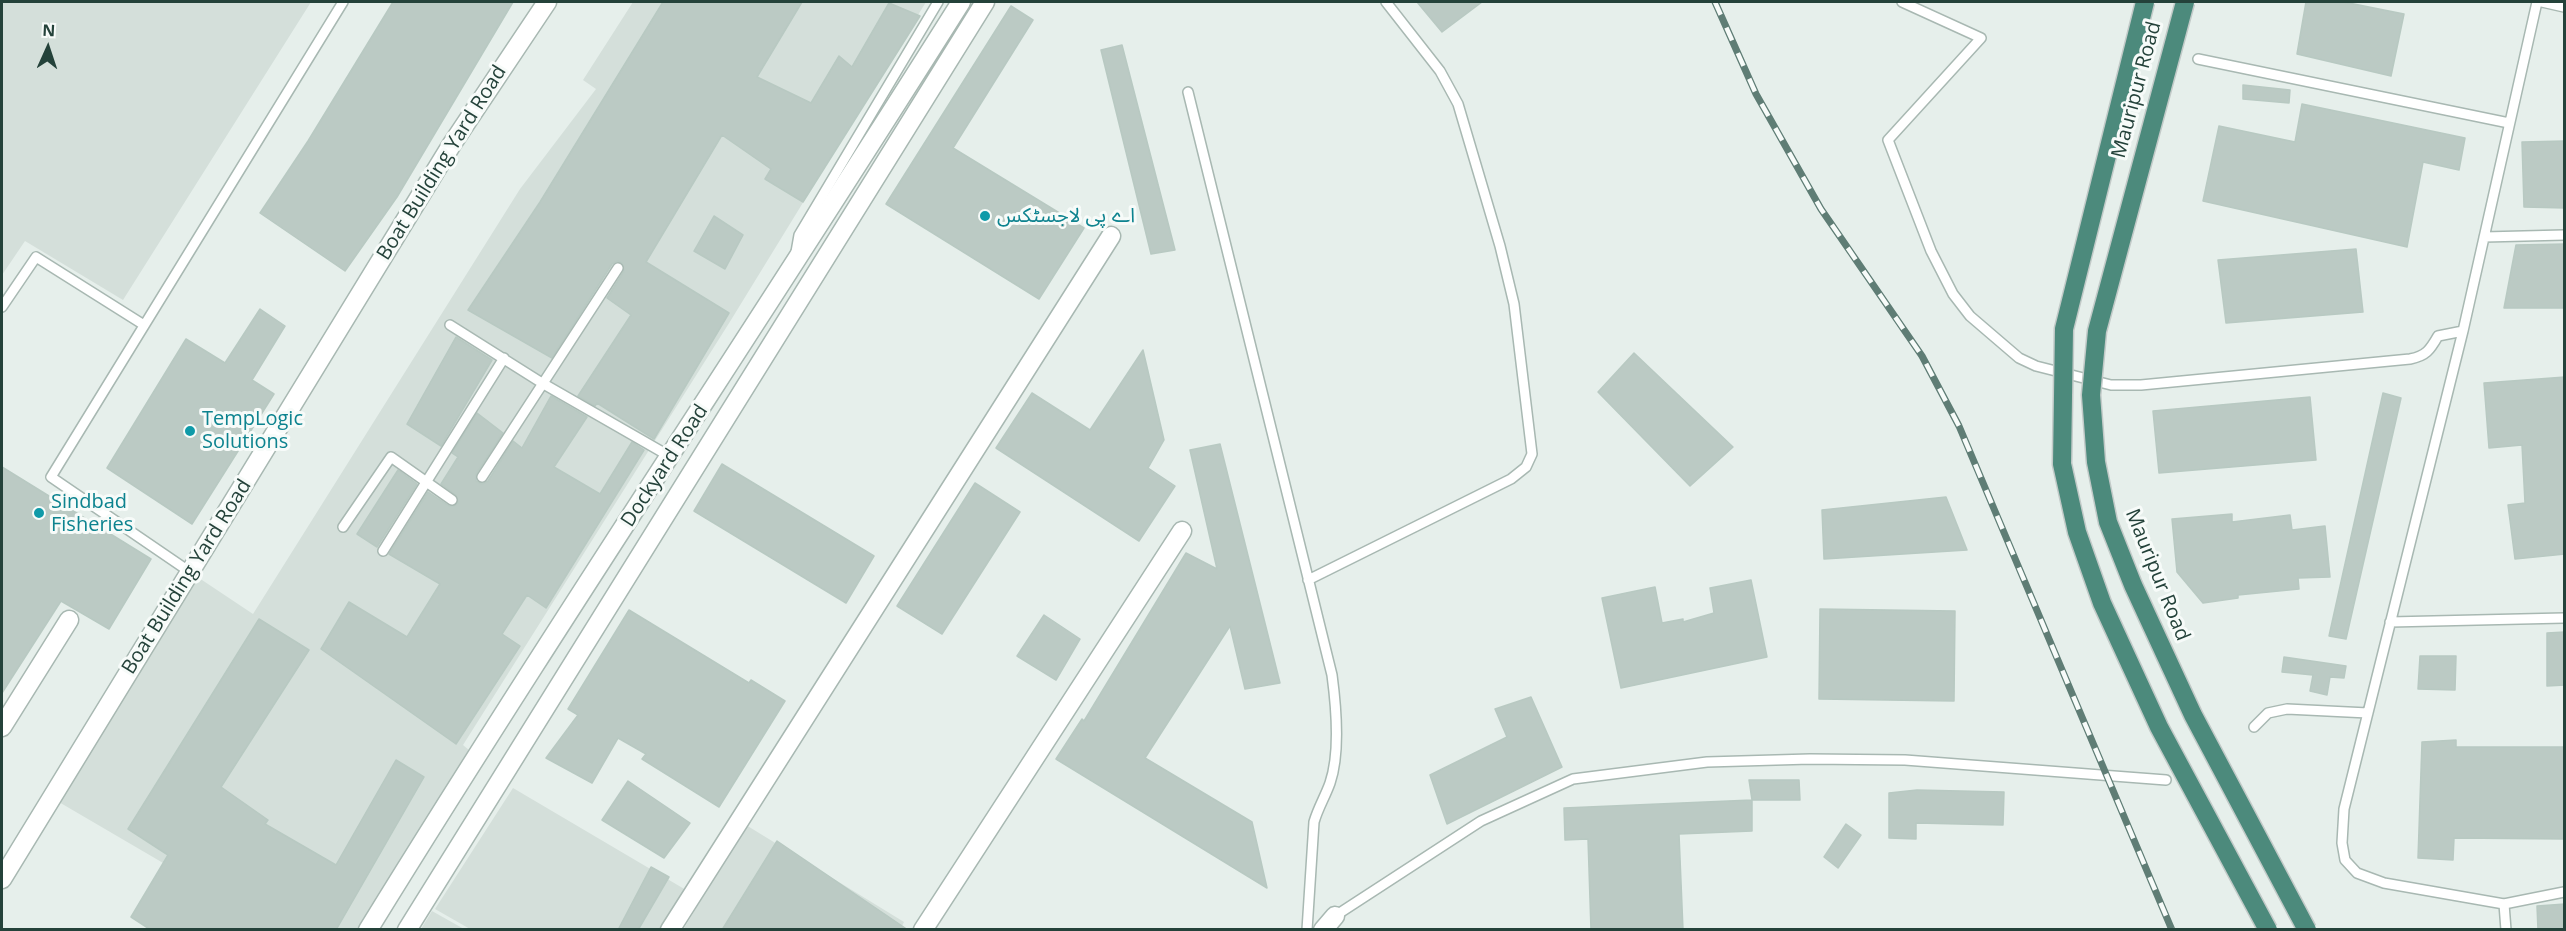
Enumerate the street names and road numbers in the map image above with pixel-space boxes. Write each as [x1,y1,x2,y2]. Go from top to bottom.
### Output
street label: Mauripur Road [2107,19,2167,161]
street label: Boat Building Yard Road [372,61,512,265]
street label: Dockyard Road [617,400,713,532]
street label: Boat Building Yard Road [117,475,257,679]
street label: Mauripur Road [2120,506,2194,644]

